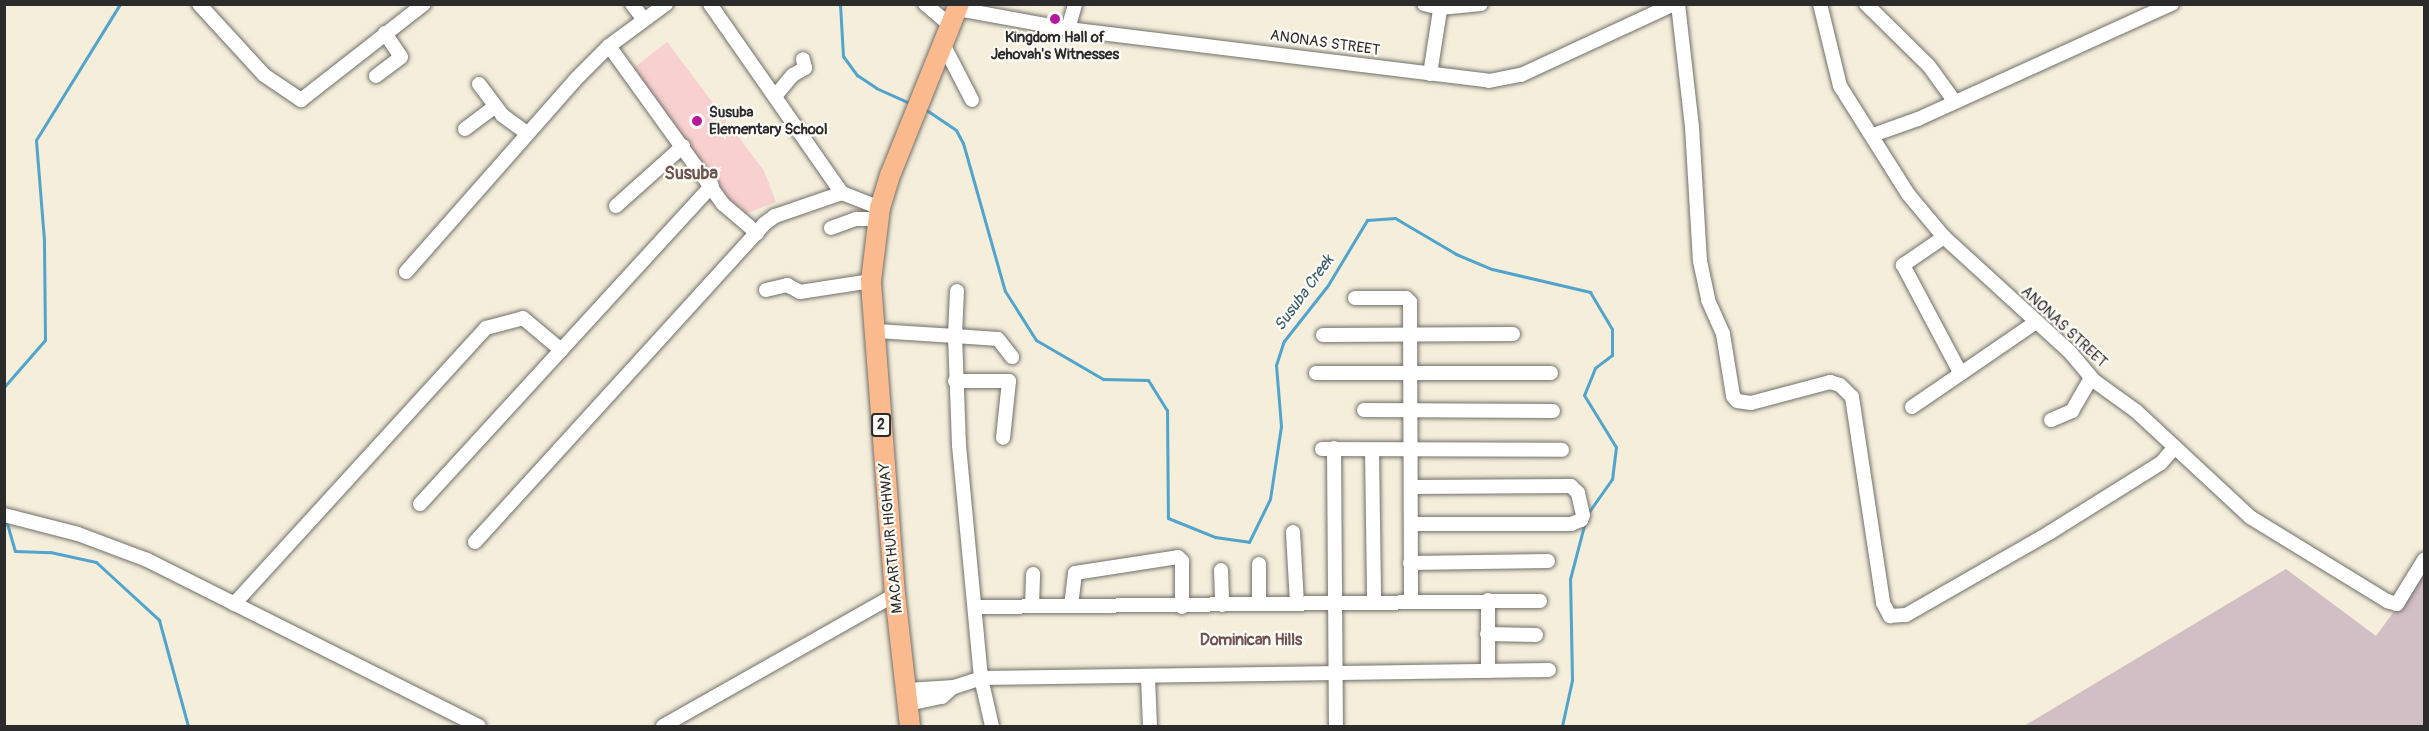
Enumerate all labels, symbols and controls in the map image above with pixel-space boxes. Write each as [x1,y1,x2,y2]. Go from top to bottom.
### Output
marker: Kingdom Hall of Jehovah's Witnesses [1048,12,1062,26]
street label: ANONAS STREET [1269,26,1381,60]
place label: Kingdom Hall of Jehovah's Witnesses [991,28,1119,63]
place label: Susuba Elementary School [709,103,827,138]
marker: Susuba Elementary School [690,114,704,128]
district label: Susuba [664,163,718,185]
water label: Susuba Creek [1270,251,1338,335]
street label: ANONAS STREET [2017,283,2111,371]
road number: 2 [870,414,892,436]
street label: MACARTHUR HIGHWAY [875,462,907,614]
district label: Dominican Hills [1200,630,1302,650]

